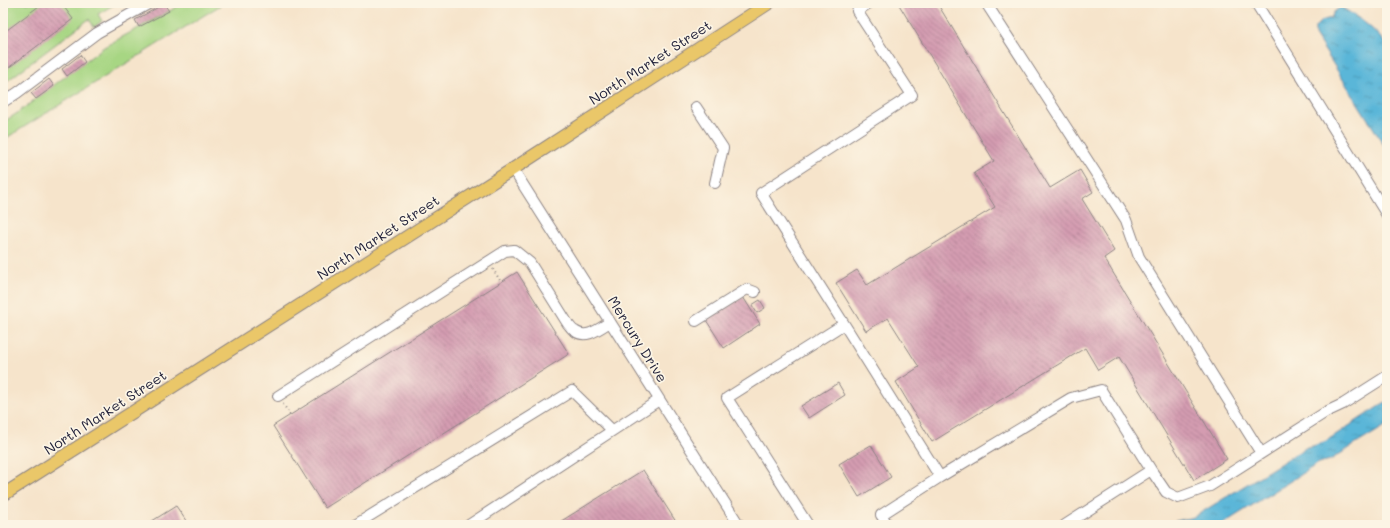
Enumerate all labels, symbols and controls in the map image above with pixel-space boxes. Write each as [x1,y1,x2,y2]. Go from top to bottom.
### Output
street label: North Market Street [585,15,715,109]
street label: North Market Street [313,190,443,284]
street label: Mercury Drive [604,292,672,386]
street label: North Market Street [40,365,170,459]

